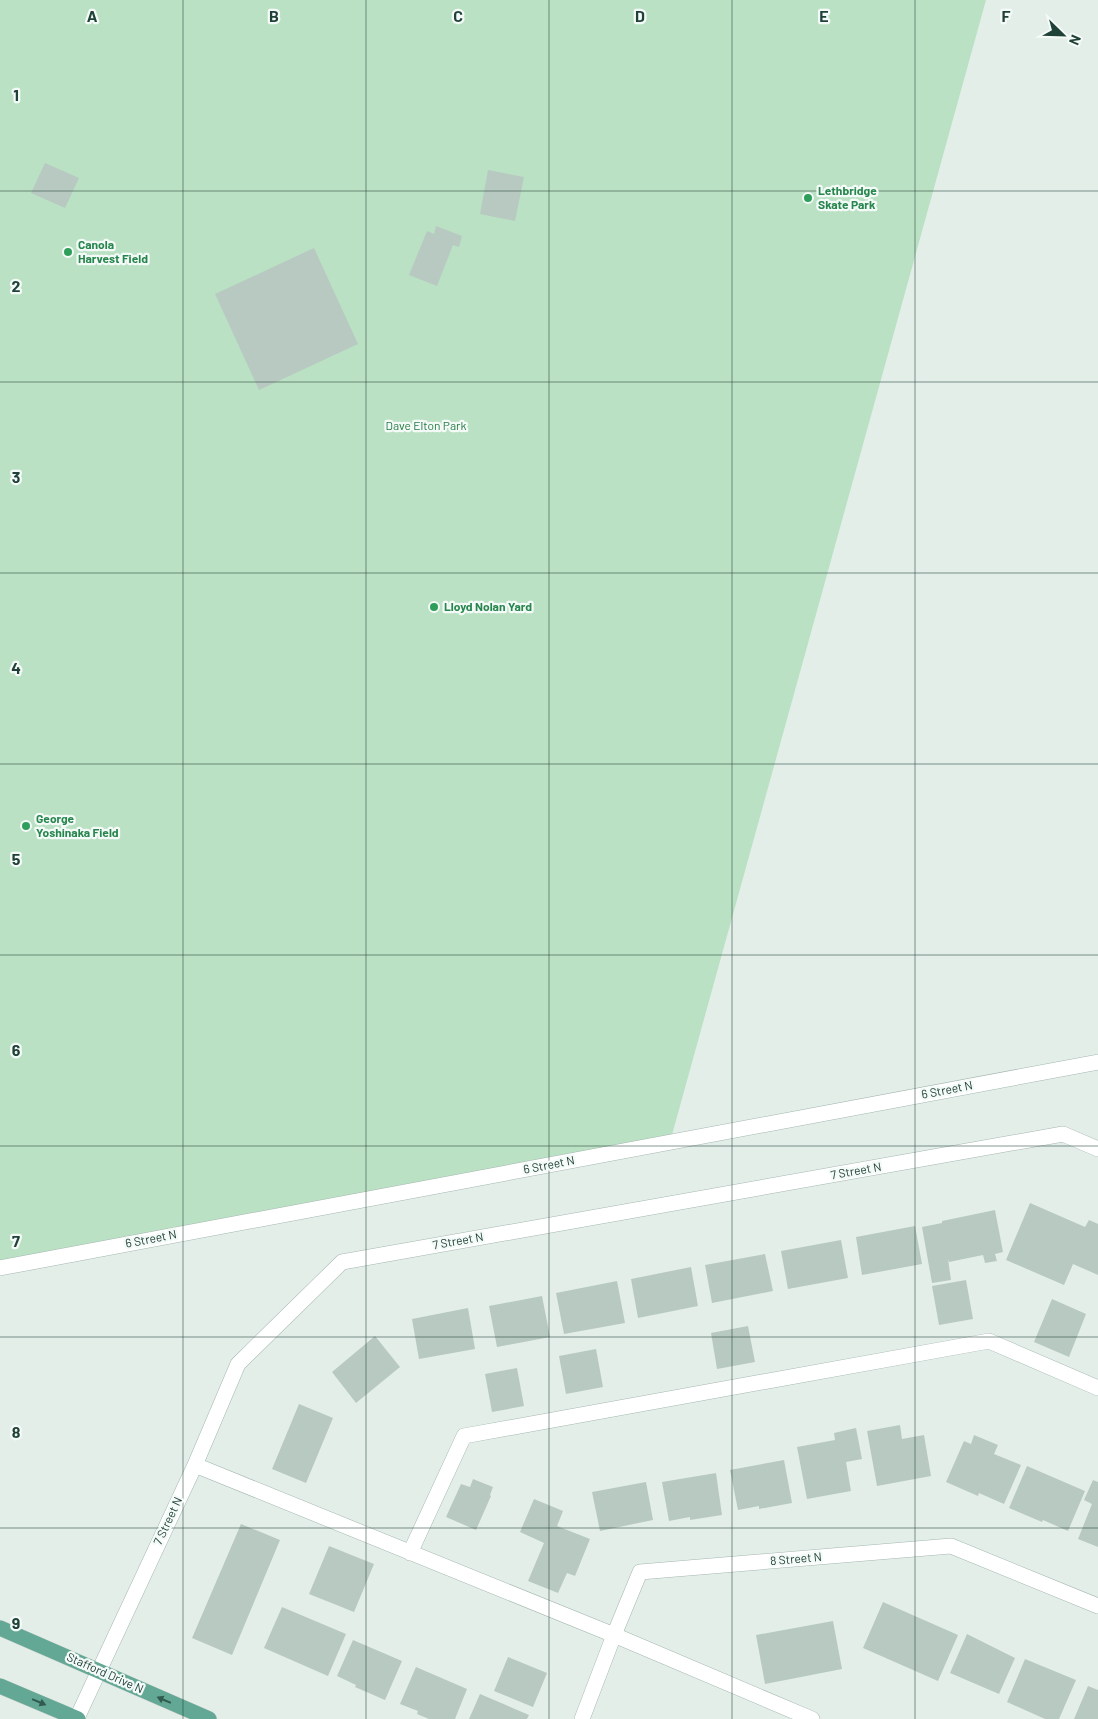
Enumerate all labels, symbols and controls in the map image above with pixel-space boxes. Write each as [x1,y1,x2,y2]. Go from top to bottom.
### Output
text: A [87,6,98,25]
text: B [269,6,279,25]
text: C [453,6,463,25]
text: D [635,6,645,25]
text: E [819,6,829,25]
text: F [1002,6,1011,25]
north arrow [1038,10,1088,60]
text: N [1066,33,1085,48]
text: 1 [13,85,19,104]
place label: Lethbridge Skate Park [818,183,877,211]
marker: Lethbridge Skate Park [802,192,814,204]
place label: Canola Harvest Field [78,237,148,265]
marker: Canola Harvest Field [62,246,74,258]
text: 2 [12,276,21,295]
park label: Dave Elton Park [386,418,466,432]
text: 3 [12,467,20,486]
place label: Lloyd Nolan Yard [444,599,532,613]
marker: Lloyd Nolan Yard [428,601,440,613]
text: 4 [11,658,21,677]
place label: George Yoshinaka Field [36,811,119,839]
marker: George Yoshinaka Field [20,820,32,832]
text: 5 [12,849,21,868]
text: 6 [12,1040,21,1059]
street label: 6 Street N [920,1077,974,1101]
street label: 6 Street N [522,1152,576,1176]
street label: 7 Street N [829,1159,882,1181]
street label: 6 Street N [124,1226,178,1250]
street label: 7 Street N [431,1229,484,1251]
text: 7 [12,1231,20,1250]
text: 8 [12,1422,21,1441]
street label: 7 Street N [150,1494,184,1547]
street label: 8 Street N [769,1549,822,1567]
text: 9 [12,1613,20,1632]
street label: Stafford Drive N [65,1649,146,1695]
one-way arrow [156,1696,171,1704]
one-way arrow [32,1699,46,1707]

